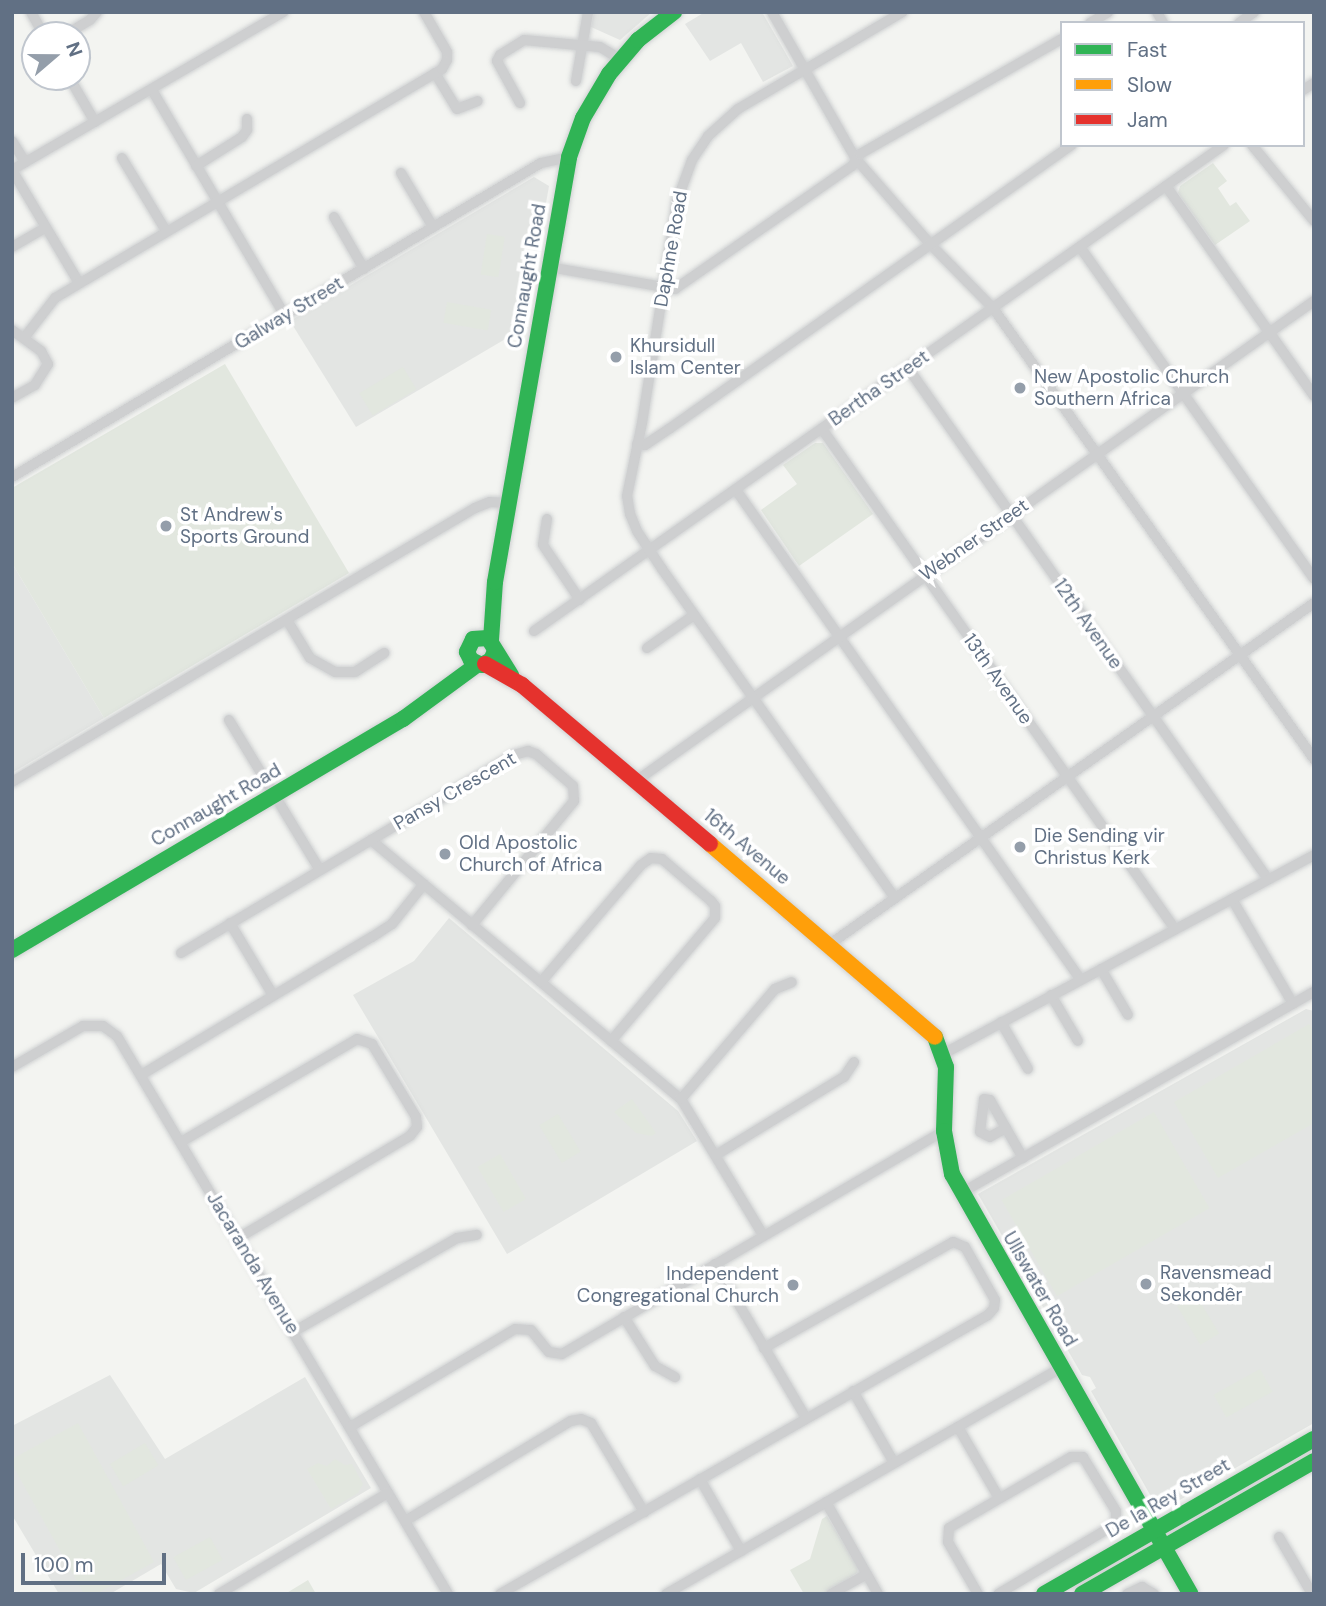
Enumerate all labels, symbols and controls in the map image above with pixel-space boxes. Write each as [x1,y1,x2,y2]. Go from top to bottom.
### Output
north arrow [21,21,91,91]
legend [1060,21,1305,147]
text: Fast [1127,36,1167,64]
text: N [60,39,88,60]
text: Slow [1127,71,1172,99]
text: Jam [1127,106,1168,134]
street label: Daphne Road [650,189,692,309]
street label: Connaught Road [503,202,551,350]
street label: Galway Street [231,272,347,354]
place label: Khursidull Islam Center [630,335,741,379]
street label: Bertha Street [825,345,933,431]
marker: Khursidull Islam Center [608,349,624,365]
place label: New Apostolic Church Southern Africa [1034,366,1229,410]
marker: New Apostolic Church Southern Africa [1012,380,1028,396]
street label: Webner Street [915,494,1033,586]
place label: St Andrew's Sports Ground [180,504,309,548]
marker: St Andrew's Sports Ground [158,518,174,534]
street label: 12th Avenue [1049,575,1127,673]
street label: 13th Avenue [959,629,1037,729]
street label: Pansy Crescent [390,747,520,835]
street label: Connaught Road [147,759,285,851]
street label: 16th Avenue [699,804,795,890]
place label: Die Sending vir Christus Kerk [1034,825,1165,869]
place label: Old Apostolic Church of Africa [459,832,602,876]
marker: Die Sending vir Christus Kerk [1012,839,1028,855]
marker: Old Apostolic Church of Africa [437,846,453,862]
street label: Jacaranda Avenue [202,1188,304,1338]
street label: Ullswater Road [998,1228,1082,1350]
place label: Ravensmead Sekondêr [1160,1262,1272,1306]
place label: Independent Congregational Church [577,1263,779,1307]
marker: Ravensmead Sekondêr [1138,1276,1154,1292]
marker: Independent Congregational Church [785,1277,801,1293]
street label: De la Rey Street [1102,1453,1234,1543]
scale bar [24,1540,170,1584]
text: 100 m [34,1551,94,1579]

